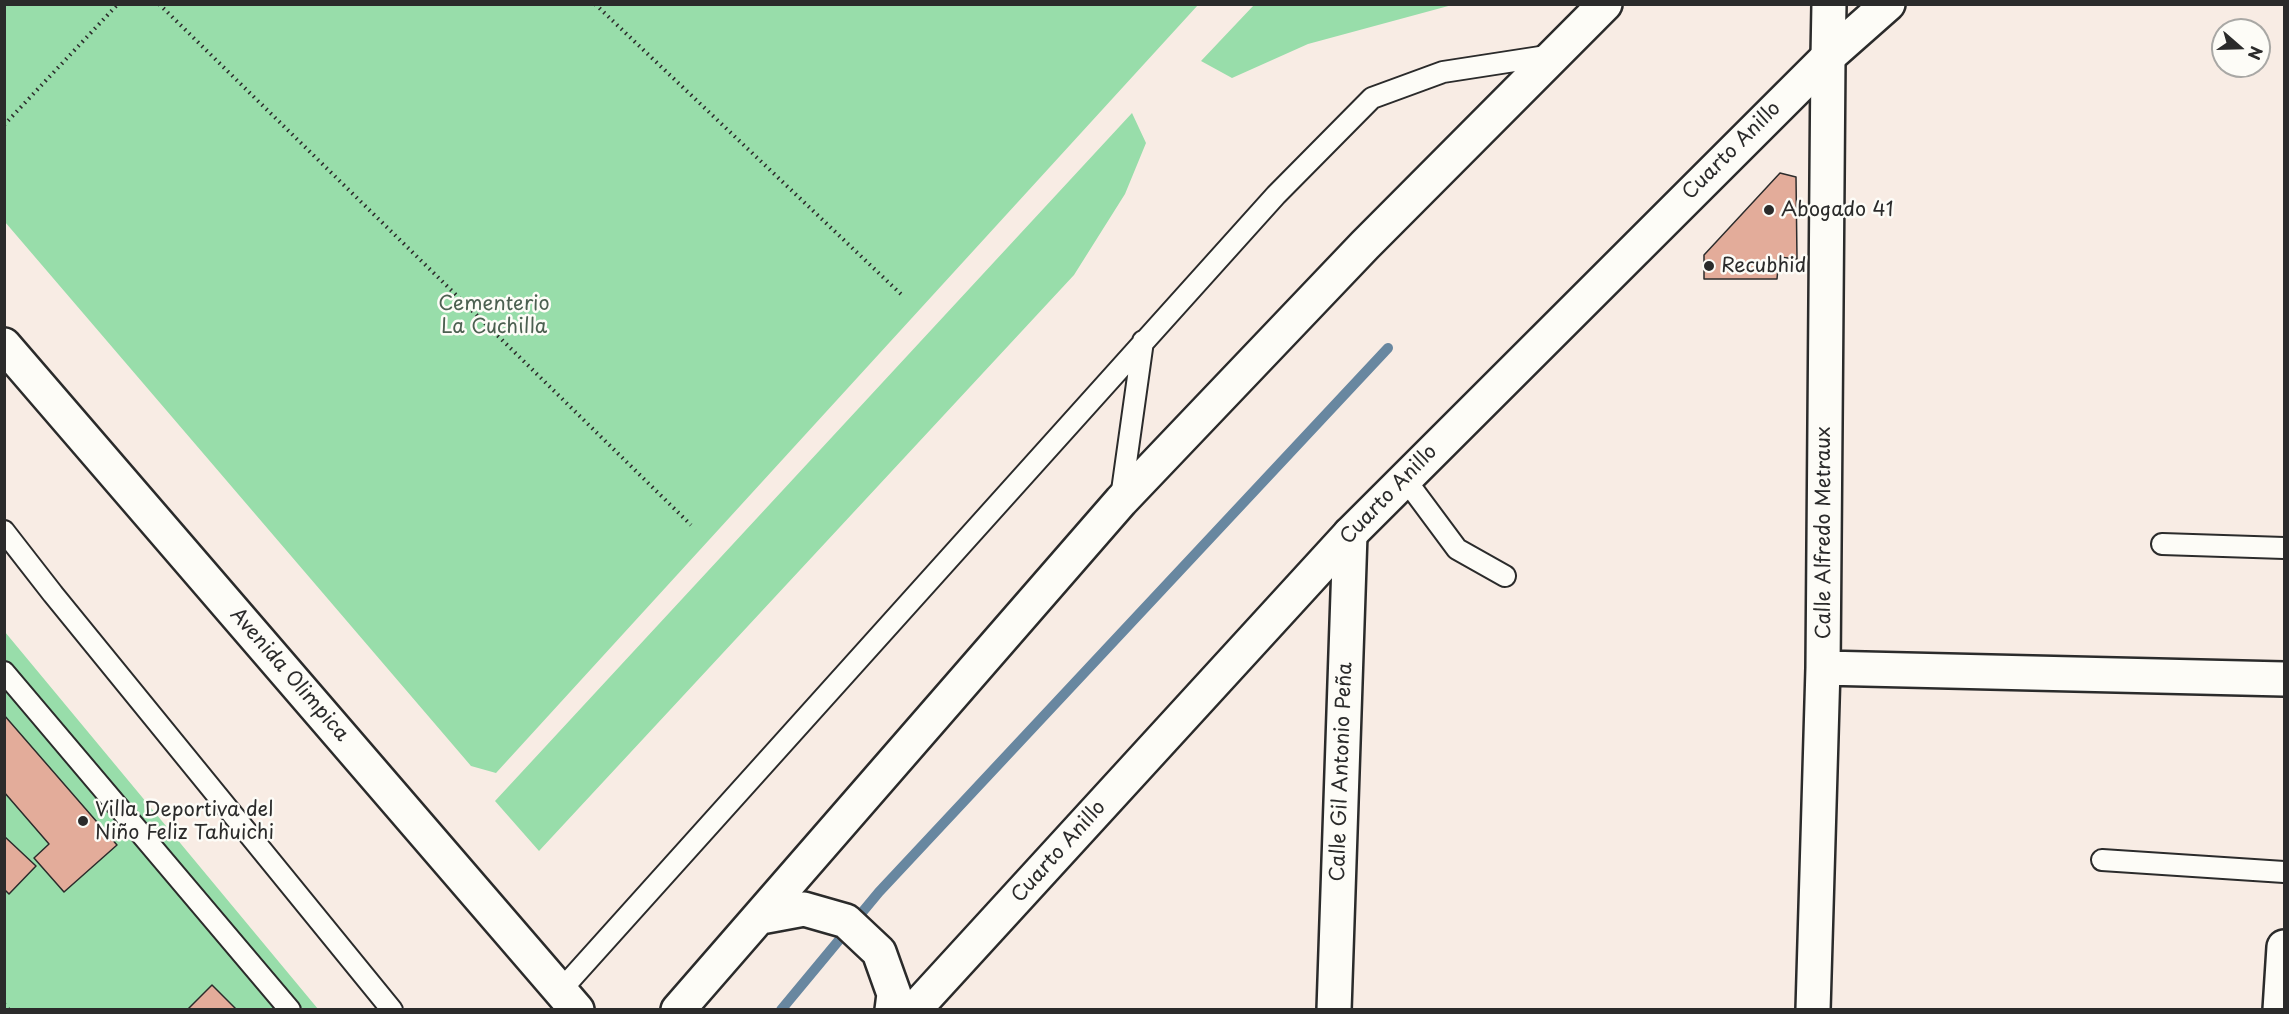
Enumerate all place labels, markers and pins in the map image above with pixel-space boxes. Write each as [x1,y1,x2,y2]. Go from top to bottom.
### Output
place label: Abogado 41 [1781,198,1893,222]
marker: Abogado 41 [1762,203,1776,217]
place label: Recubhid [1721,254,1806,278]
marker: Recubhid [1702,259,1716,273]
place label: Villa Deportiva del Niño Feliz Tahuichi [95,798,274,845]
marker: Villa Deportiva del Niño Feliz Tahuichi [76,814,90,828]

